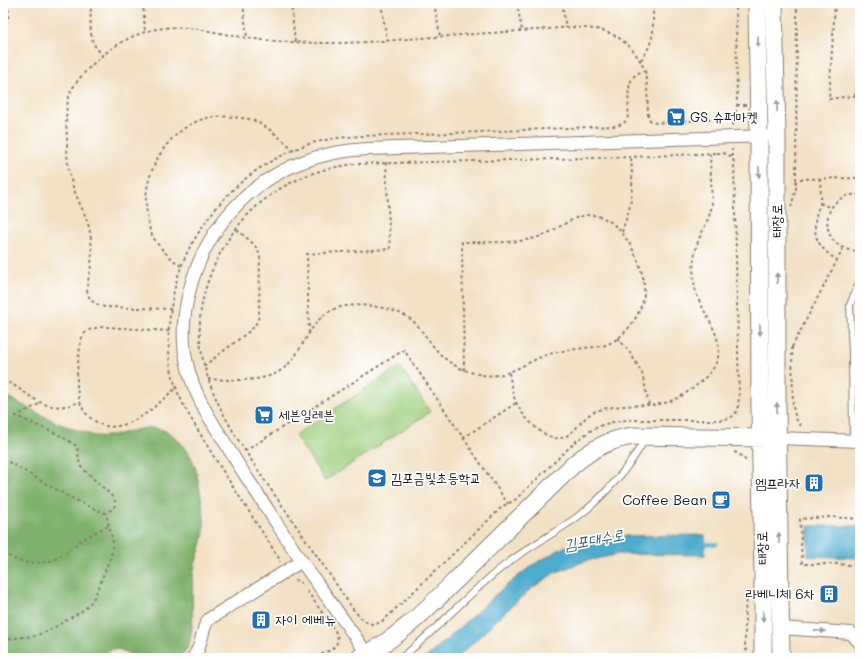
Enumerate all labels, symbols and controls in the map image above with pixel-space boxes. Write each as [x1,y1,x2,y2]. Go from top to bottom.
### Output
one-way arrow [754,36,761,48]
one-way arrow [774,99,780,112]
supermarket icon: GS 슈퍼마켓 [665,106,687,128]
place label: GS 슈퍼마켓 [690,107,758,126]
one-way arrow [756,166,762,179]
street label: 태장로 [767,204,786,238]
one-way arrow [774,271,780,284]
one-way arrow [757,324,763,337]
one-way arrow [774,401,780,414]
supermarket icon: 세븐일레븐 [253,404,275,426]
place label: 세븐일레븐 [278,405,334,424]
school or university icon: 김포금빛초등학교 [366,467,388,489]
place label: 김포금빛초등학교 [391,468,481,487]
building icon: 엠프라자 [803,472,825,494]
place label: 엠프라자 [755,473,801,492]
cafe icon: Coffee Bean [710,489,732,511]
place label: Coffee Bean [622,490,707,509]
water label: 김포대수로 [562,524,625,554]
street label: 태장로 [752,531,771,565]
one-way arrow [776,531,782,544]
building icon: 라베니체 6차 [818,583,840,605]
place label: 라베니체 6차 [746,584,815,603]
building icon: 자이 에베뉴 [250,609,272,631]
place label: 자이 에베뉴 [275,610,336,629]
one-way arrow [760,610,766,623]
one-way arrow [814,627,826,634]

